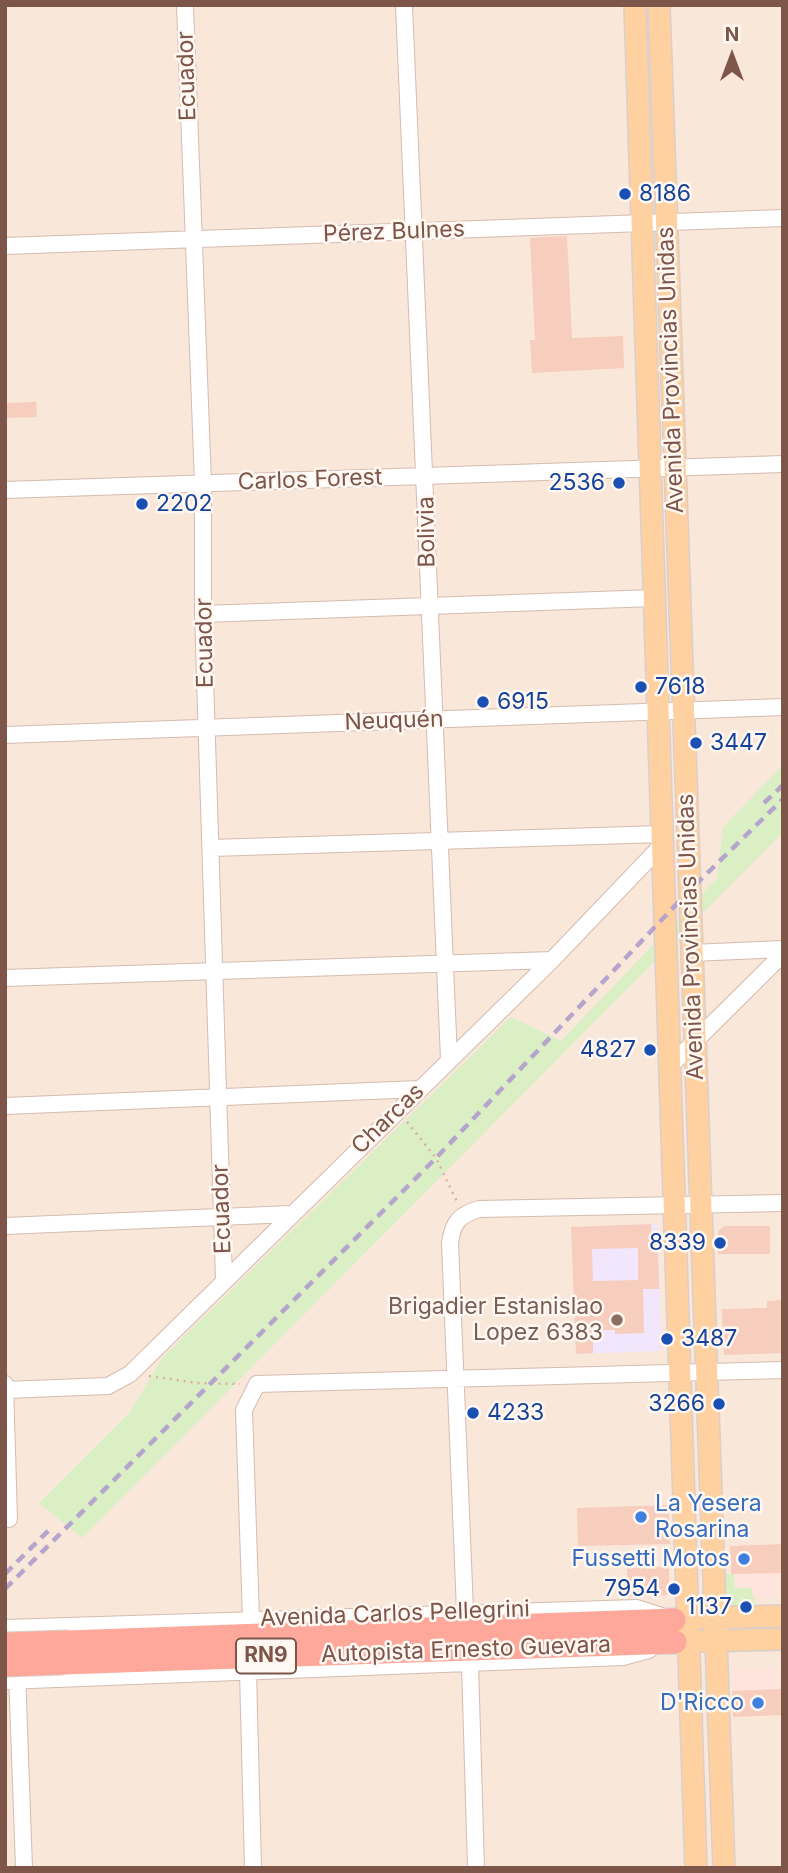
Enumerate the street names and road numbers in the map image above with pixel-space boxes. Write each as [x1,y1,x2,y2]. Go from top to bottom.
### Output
street label: Ecuador [172,31,202,121]
street label: Pérez Bulnes [323,216,465,248]
street label: Avenida Provincias Unidas [652,226,690,514]
street label: Carlos Forest [237,464,383,496]
street label: Bolivia [413,496,441,568]
street label: Ecuador [190,598,220,688]
street label: Neuquén [344,705,444,737]
street label: Avenida Provincias Unidas [672,793,710,1081]
street label: Charcas [346,1078,430,1160]
street label: Ecuador [207,1164,237,1254]
street label: Avenida Carlos Pellegrini [260,1595,530,1633]
street label: Autopista Ernesto Guevara [321,1631,611,1669]
road number: RN9 [236,1638,296,1674]

